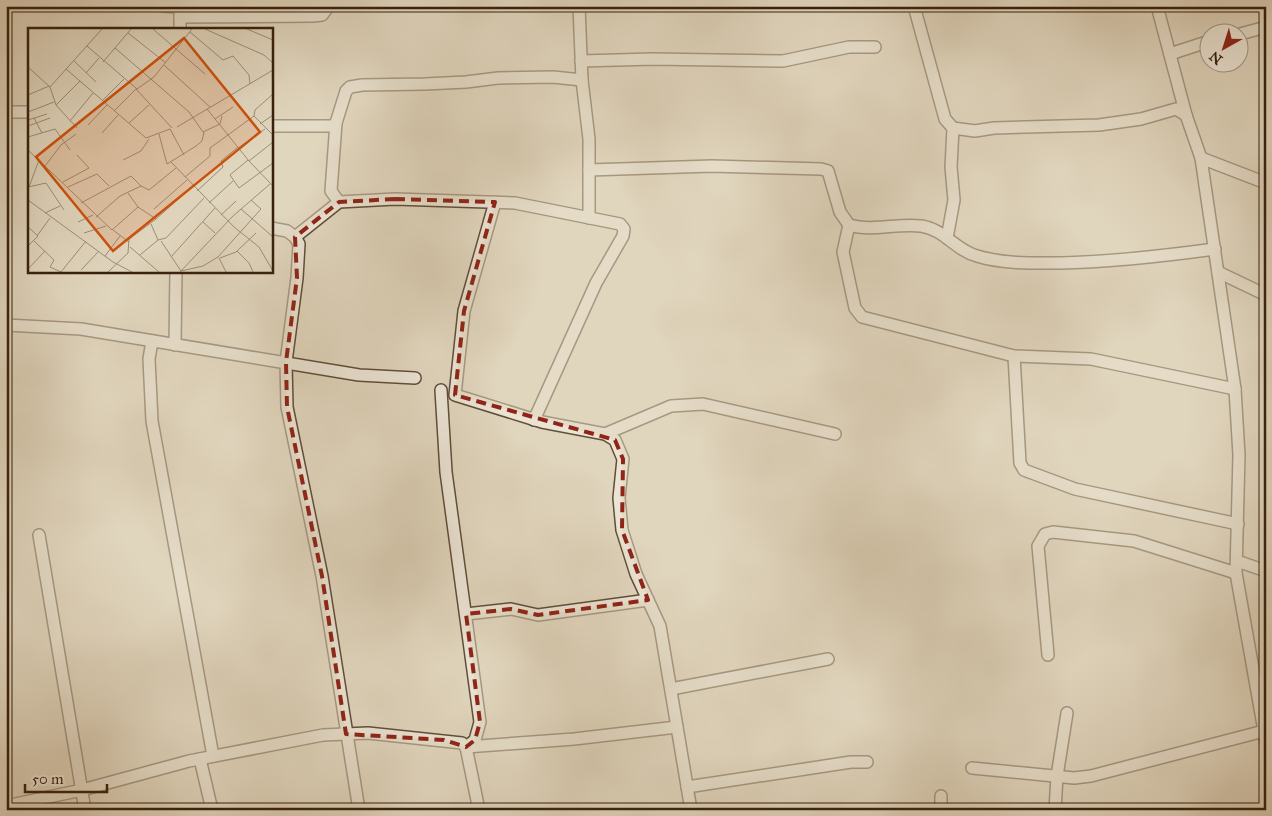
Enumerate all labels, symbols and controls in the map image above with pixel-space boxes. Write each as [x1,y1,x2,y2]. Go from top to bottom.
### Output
north arrow [1200,22,1250,72]
inset map [28,28,272,272]
text: N [1206,47,1226,68]
scale bar [25,761,108,793]
text: 50 m [32,770,64,788]

